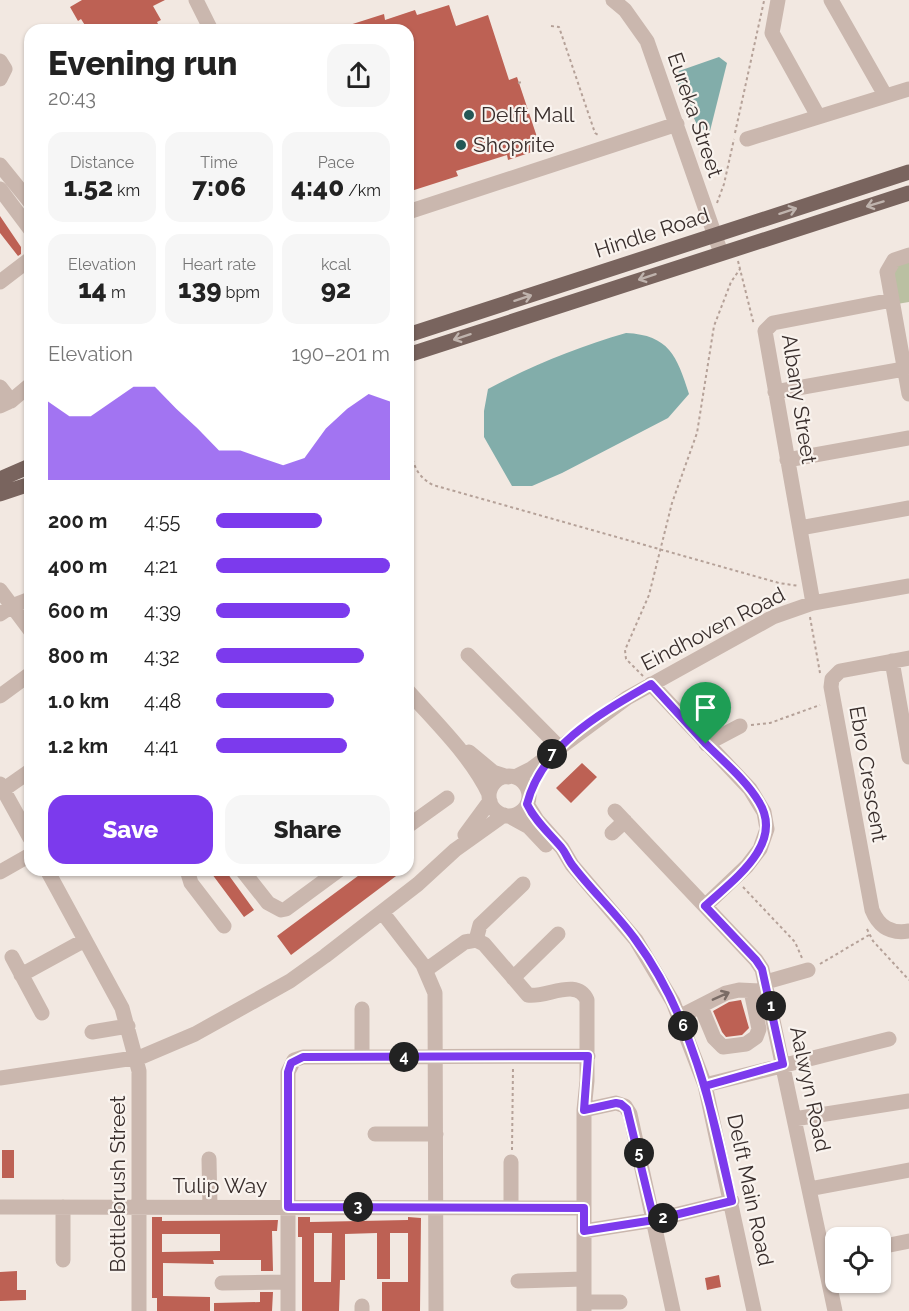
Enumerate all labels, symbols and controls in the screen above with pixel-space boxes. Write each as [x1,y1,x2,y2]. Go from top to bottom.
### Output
text: Evening run [48,44,238,83]
button: share [327,44,390,107]
street label: Eureka Street [662,49,729,181]
text: 20:43 [48,86,96,110]
place label: Delft Mall [481,102,575,127]
marker: Delft Mall [462,108,476,122]
place label: Shoprite [473,132,555,157]
marker: Shoprite [454,138,468,152]
text: Distance [70,153,134,172]
text: Time [200,153,238,172]
text: Pace [318,153,354,172]
text: 1.52 [64,172,113,202]
text: 7:06 [192,172,246,202]
text: 4:40 [291,172,344,202]
text: km [113,181,140,200]
text: /km [344,181,381,200]
one-way arrow [866,199,885,210]
street label: Hindle Road [591,202,712,263]
one-way arrow [779,204,797,215]
text: Elevation [68,255,136,274]
text: Heart rate [182,255,256,274]
text: kcal [321,255,351,274]
one-way arrow [638,272,657,283]
text: 14 [78,274,107,304]
text: 139 [178,274,222,304]
text: 92 [321,274,351,304]
text: m [107,283,126,302]
text: bpm [222,283,260,302]
one-way arrow [514,291,532,302]
one-way arrow [453,332,472,343]
street label: Albany Street [777,332,822,465]
text: Elevation [48,342,133,366]
text: 190–201 m [291,342,390,366]
text: 200 m [48,509,107,533]
text: 4:55 [144,509,180,533]
text: 400 m [48,554,107,578]
text: 4:21 [144,554,178,578]
street label: Eindhoven Road [637,582,789,676]
text: 600 m [48,599,108,623]
text: 4:39 [144,599,181,623]
text: 800 m [48,644,108,668]
text: 4:32 [144,644,180,668]
pin [680,682,731,744]
text: 1.0 km [48,689,109,713]
text: 4:48 [144,689,181,713]
icon: arrive [689,691,722,724]
street label: Ebro Crescent [844,704,893,844]
text: 1.2 km [48,734,108,758]
text: 4:41 [144,734,178,758]
pin: 7 [537,739,567,769]
text: 7 [548,744,556,763]
button: Save [48,795,213,864]
button: Share [225,795,390,864]
one-way arrow [712,990,730,1001]
pin: 1 [756,991,786,1021]
text: 1 [767,996,775,1015]
pin: 6 [668,1011,698,1041]
text: 6 [678,1016,688,1035]
street label: Aalwyn Road [785,1024,836,1154]
pin: 4 [389,1042,419,1072]
text: 4 [399,1047,409,1066]
street label: Bottlebrush Street [105,1095,130,1273]
street label: Delft Main Road [722,1112,779,1268]
pin: 5 [624,1138,654,1168]
text: 5 [635,1143,643,1162]
street label: Tulip Way [173,1173,267,1198]
pin: 3 [343,1192,373,1222]
text: 3 [354,1197,362,1216]
pin: 2 [648,1203,678,1233]
text: 2 [658,1208,668,1227]
map controls [825,1227,891,1293]
button: locate [825,1227,891,1293]

